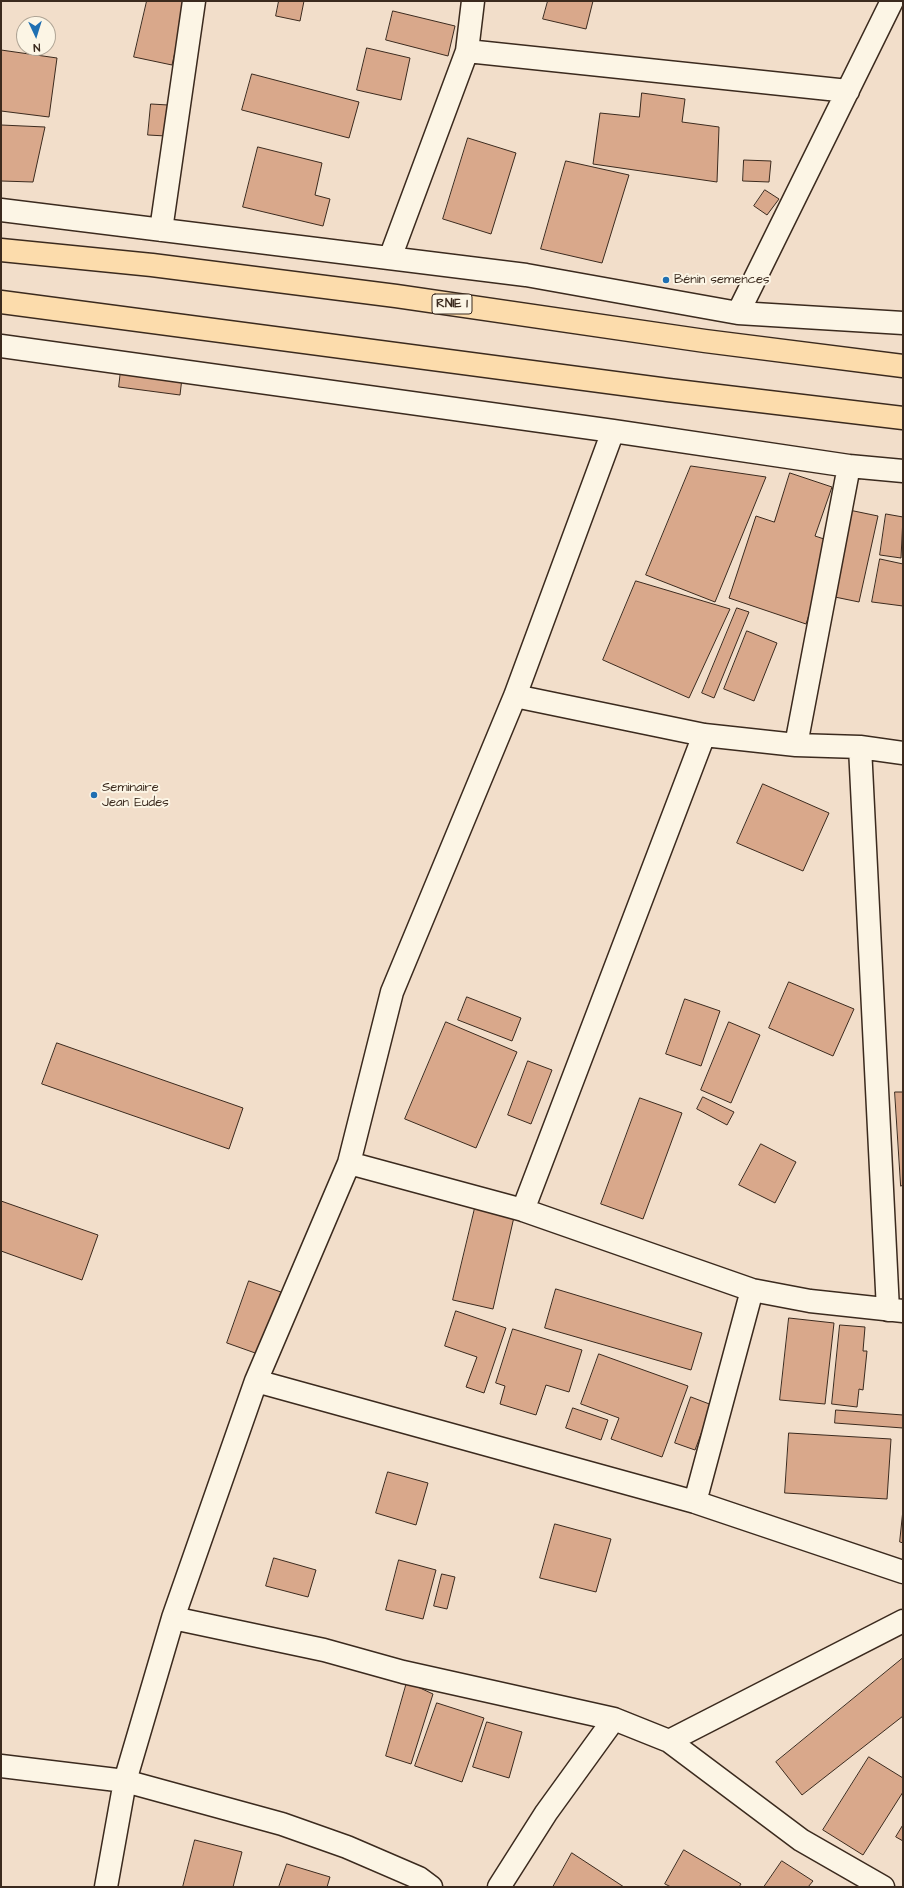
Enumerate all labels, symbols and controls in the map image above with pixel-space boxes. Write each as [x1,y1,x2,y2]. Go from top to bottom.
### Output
north arrow [16,16,56,56]
text: N [33,40,41,55]
place label: Bénin semences [674,272,769,288]
marker: Bénin semences [661,275,671,285]
road number: RNIE 1 [432,294,472,314]
place label: Seminaire Jean Eudes [102,780,169,811]
marker: Seminaire Jean Eudes [89,790,99,800]

